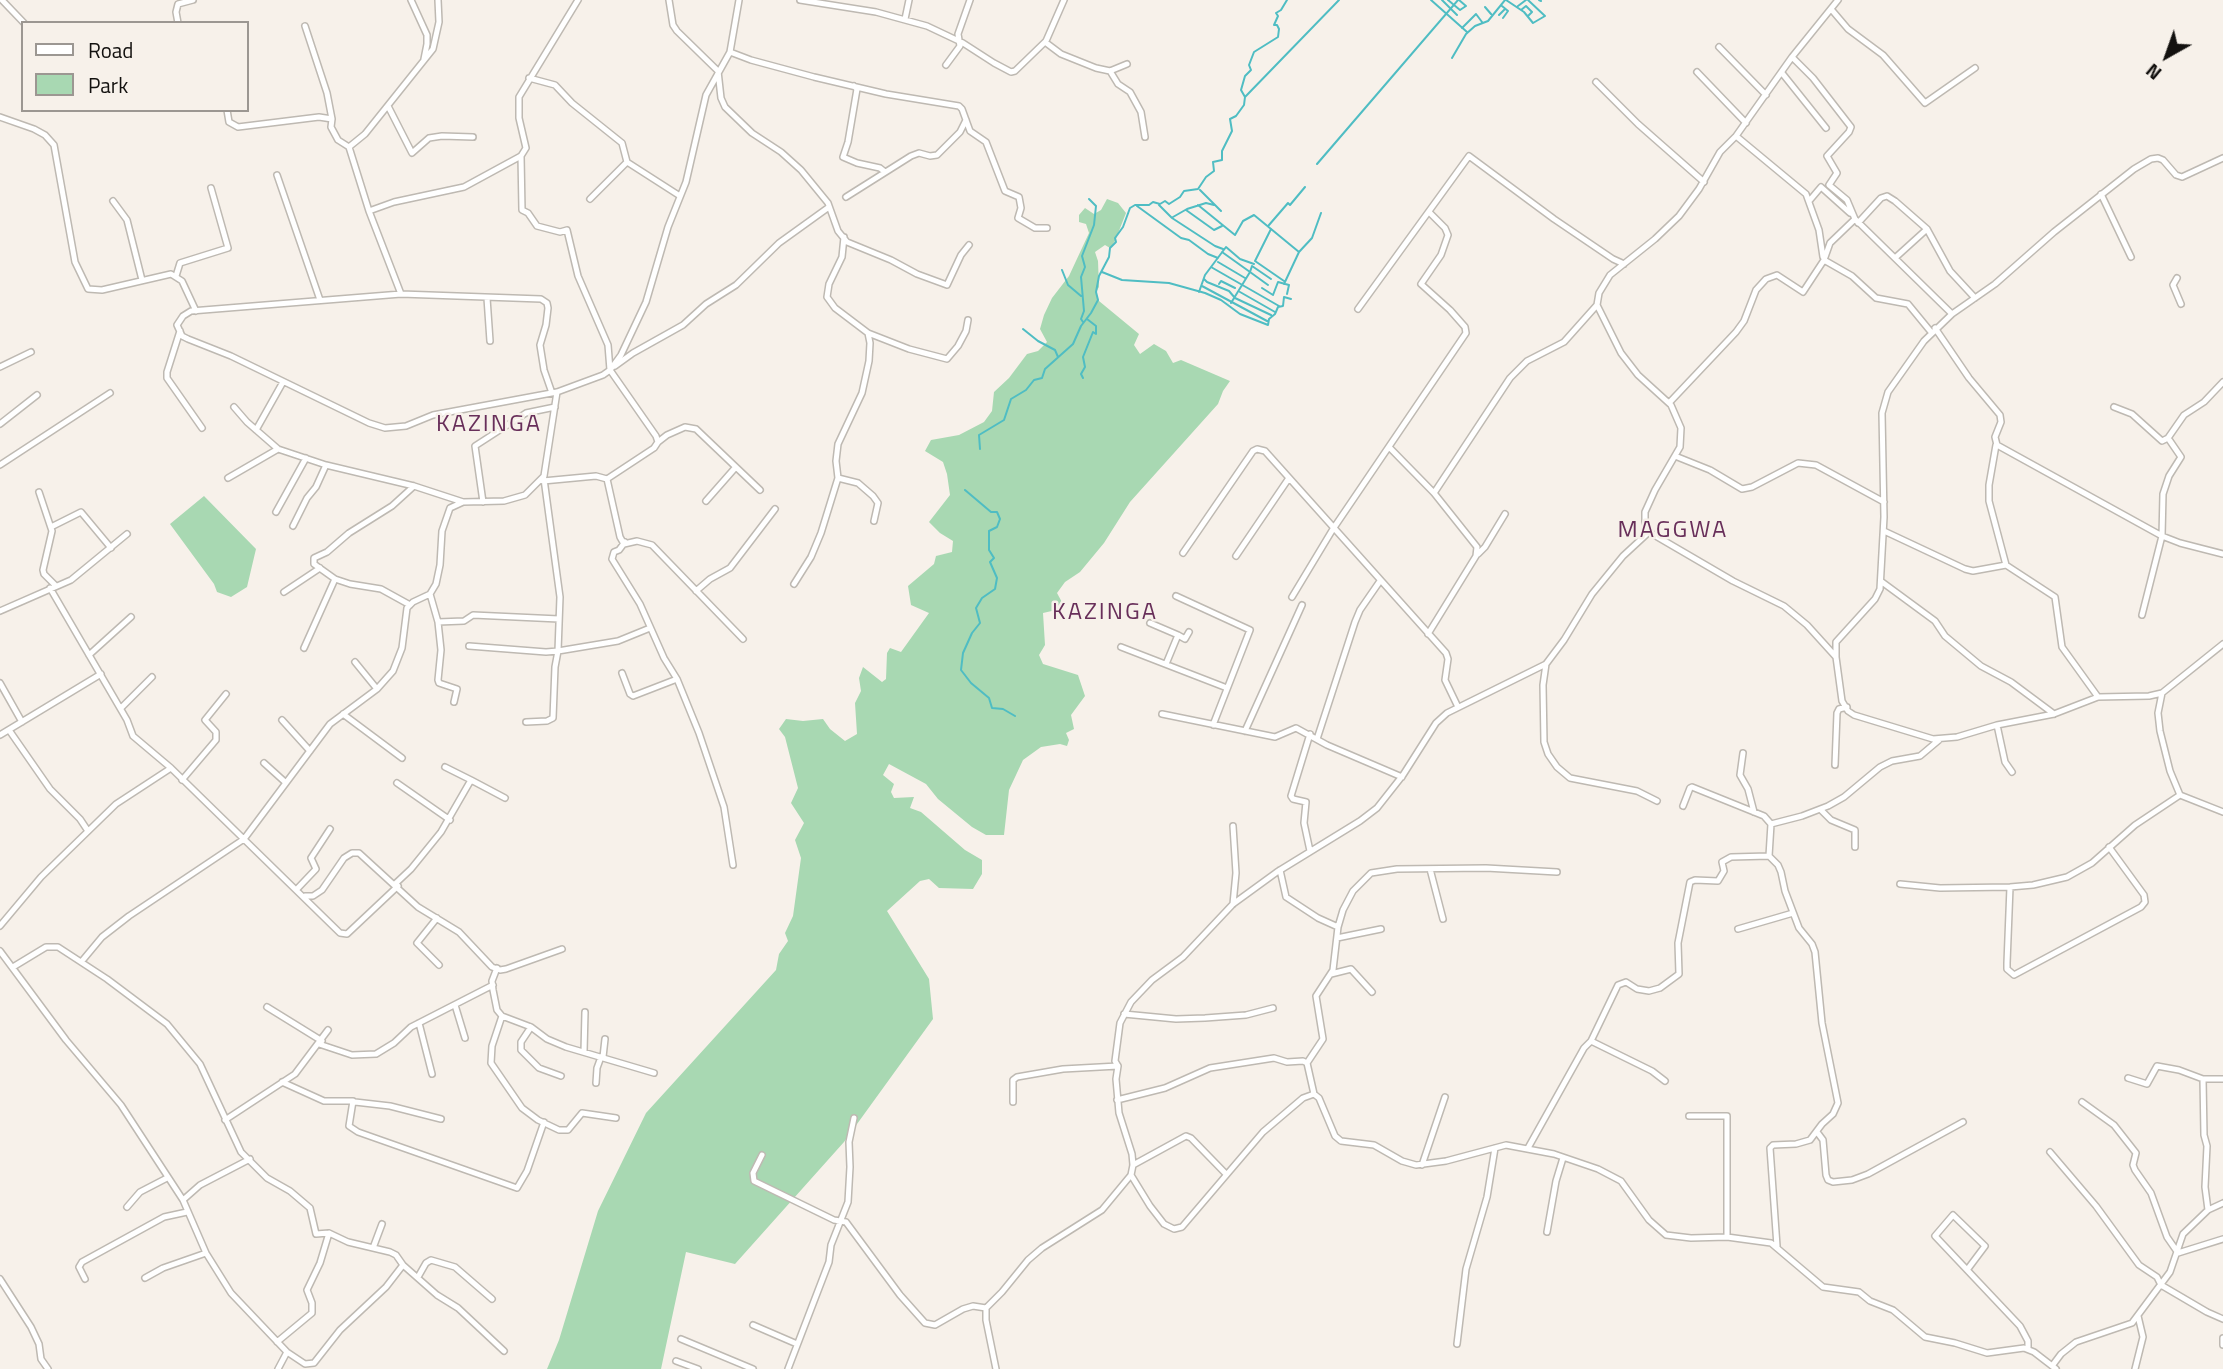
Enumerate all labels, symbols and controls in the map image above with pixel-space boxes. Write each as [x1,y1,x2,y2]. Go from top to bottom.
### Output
legend [21,21,248,112]
north arrow [2132,21,2202,91]
text: Road [88,34,133,66]
text: N [2139,57,2168,88]
text: Park [88,69,128,101]
district label: KAZINGA [437,411,541,439]
district label: MAGGWA [1618,517,1728,545]
district label: KAZINGA [1053,599,1157,627]

